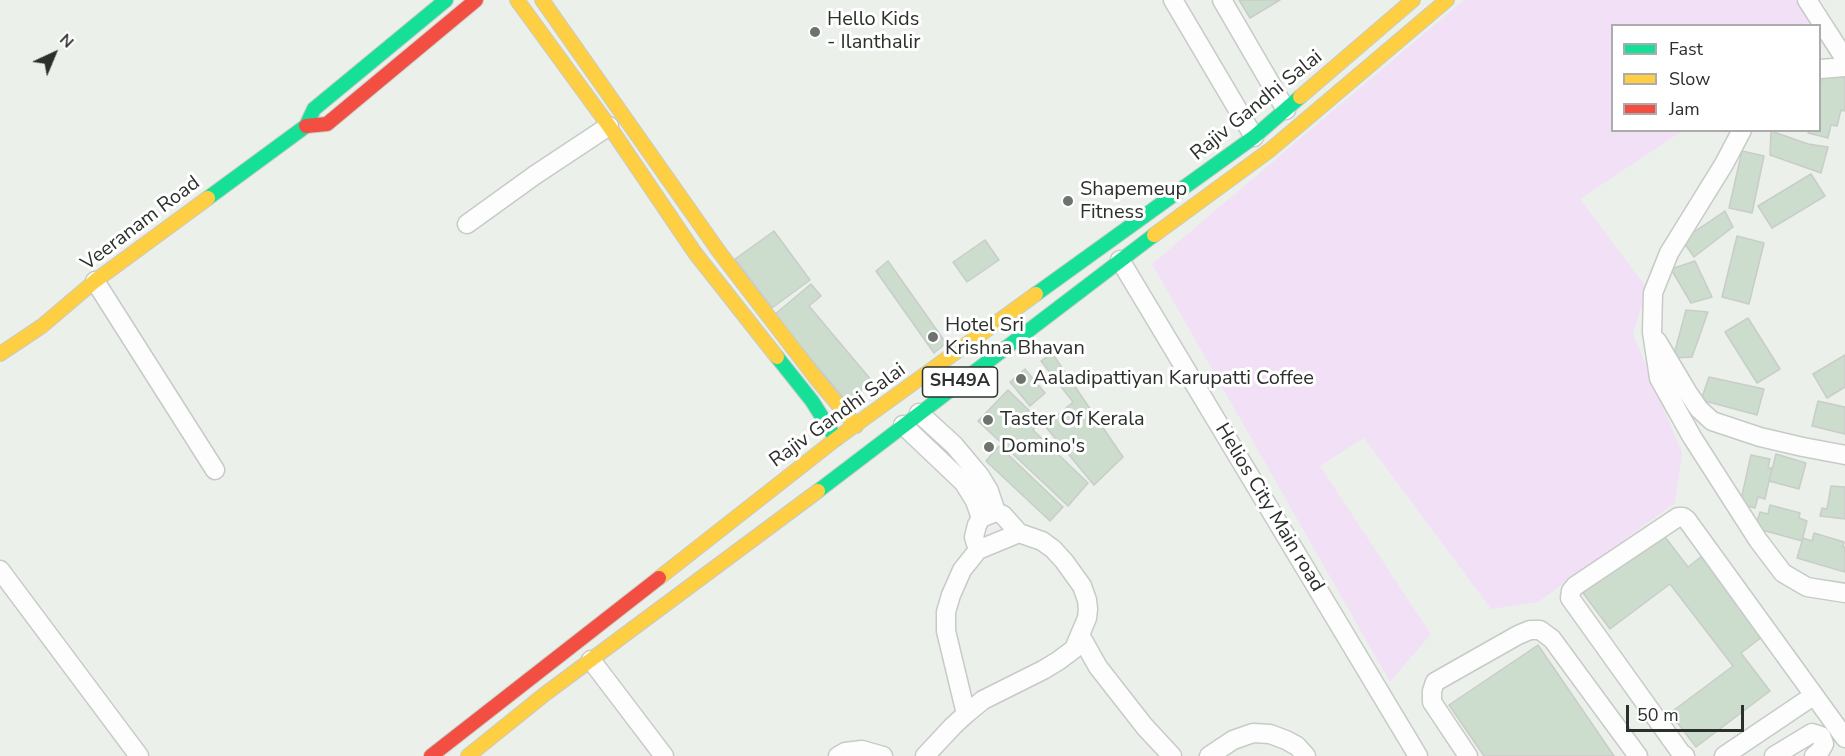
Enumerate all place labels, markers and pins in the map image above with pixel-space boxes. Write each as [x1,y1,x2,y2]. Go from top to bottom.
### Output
place label: Hello Kids - Ilanthalir [827,8,920,55]
marker: Hello Kids - Ilanthalir [808,25,822,39]
place label: Shapemeup Fitness [1080,178,1187,225]
marker: Shapemeup Fitness [1061,194,1075,208]
place label: Hotel Sri Krishna Bhavan [945,314,1085,361]
marker: Hotel Sri Krishna Bhavan [926,330,940,344]
place label: Aaladipattiyan Karupatti Coffee [1033,367,1314,391]
marker: Aaladipattiyan Karupatti Coffee [1014,372,1028,386]
place label: Taster Of Kerala [1000,408,1145,432]
marker: Taster Of Kerala [981,413,995,427]
place label: Domino's [1001,435,1085,459]
marker: Domino's [982,440,996,454]

